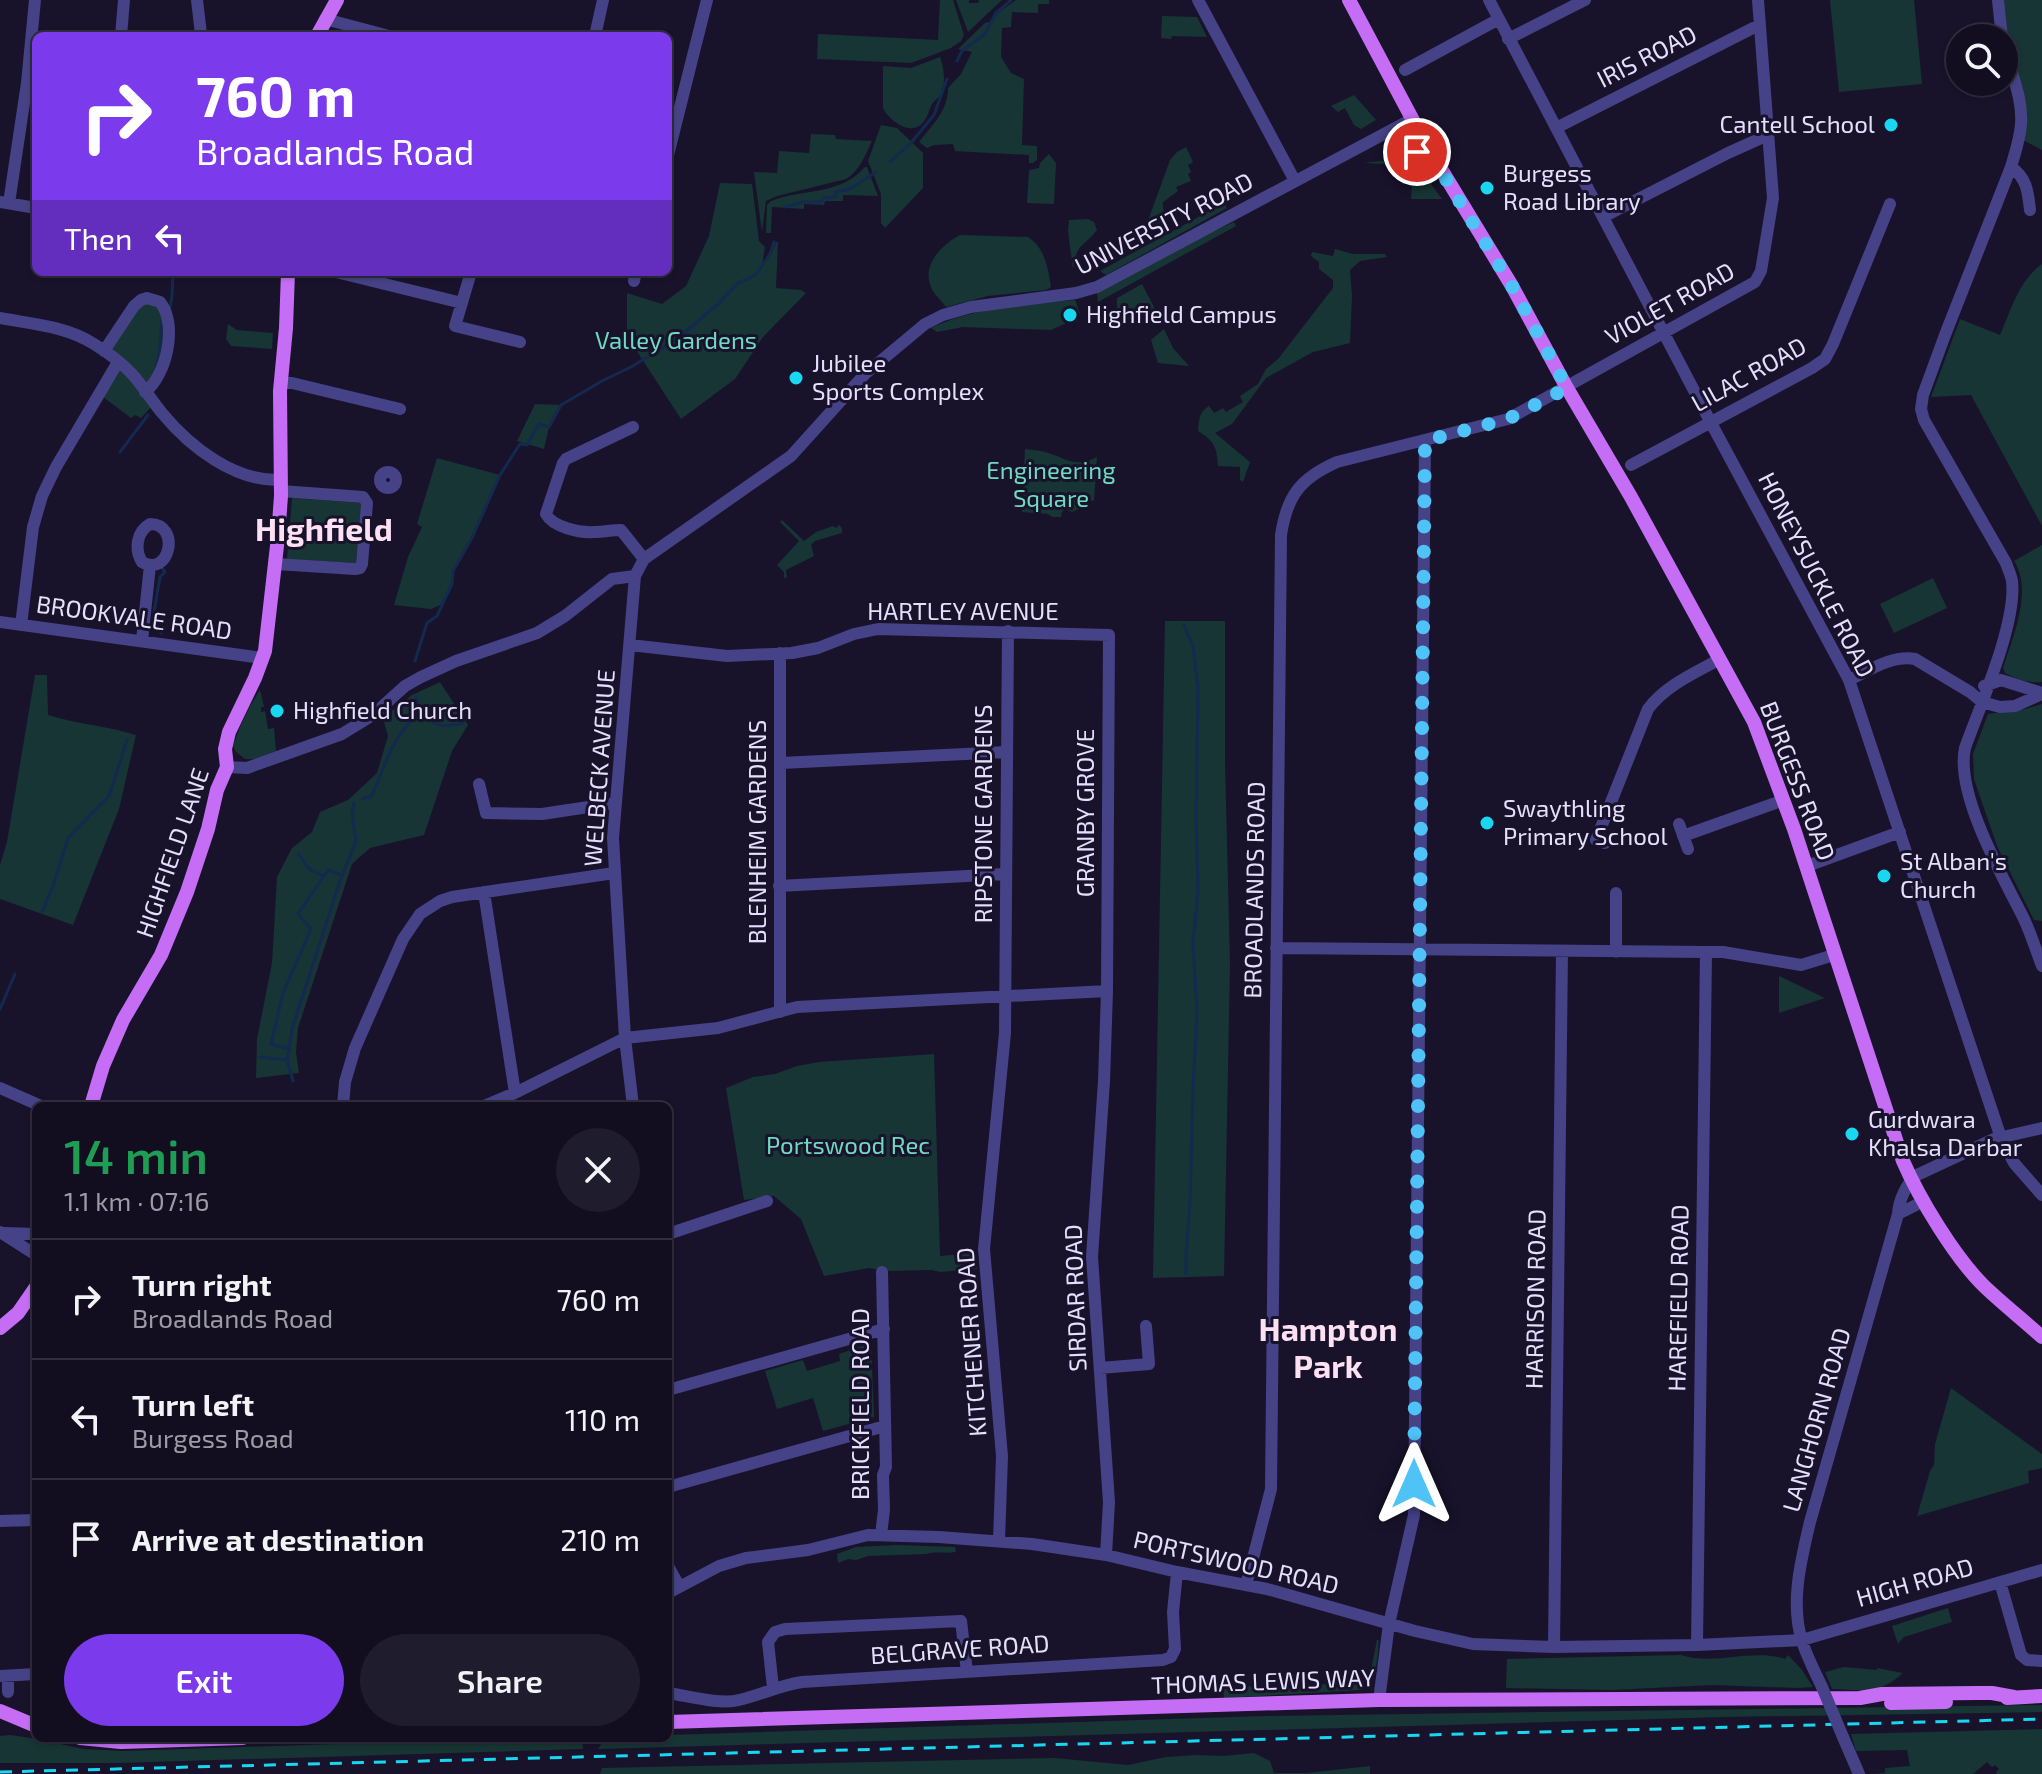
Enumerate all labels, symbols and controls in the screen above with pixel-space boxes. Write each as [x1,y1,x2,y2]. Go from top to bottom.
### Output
street label: IRIS ROAD [1592,18,1701,93]
map controls [1946,24,2018,96]
button: search [1946,24,2018,96]
text: 760 m [196,61,355,128]
icon: right [64,64,168,168]
place label: Cantell School [1720,109,1875,138]
marker: Cantell School [1882,116,1900,134]
pin [1383,118,1451,186]
text: Broadlands Road [196,129,474,172]
icon: arrive [1395,130,1439,174]
place label: Burgess Road Library [1503,158,1641,215]
street label: UNIVERSITY ROAD [1070,165,1257,280]
marker: Burgess Road Library [1478,179,1496,197]
icon: left [148,216,192,260]
text: Then [64,220,132,256]
street label: VIOLET ROAD [1600,255,1739,350]
place label: Highfield Campus [1086,299,1277,328]
marker: Highfield Campus [1061,306,1079,324]
park label: Valley Gardens [595,325,757,354]
street label: LILAC ROAD [1686,330,1811,417]
place label: Jubilee Sports Complex [812,348,985,405]
marker: Jubilee Sports Complex [787,369,805,387]
park label: Engineering Square [986,455,1116,512]
street label: HONEYSUCKLE ROAD [1753,467,1882,682]
district label: Highfield [255,509,393,547]
street label: BROOKVALE ROAD [34,588,234,645]
street label: HARTLEY AVENUE [867,596,1059,625]
street label: WELBECK AVENUE [577,668,620,867]
place label: Highfield Church [293,695,472,724]
street label: BURGESS ROAD [1755,697,1842,864]
marker: Highfield Church [268,702,286,720]
street label: RIPSTONE GARDENS [968,705,997,923]
street label: BLENHEIM GARDENS [742,720,771,944]
street label: GRANBY GROVE [1070,729,1099,897]
street label: HIGHFIELD LANE [129,764,214,941]
street label: BROADLANDS ROAD [1237,781,1270,999]
place label: Swaythling Primary School [1503,793,1668,850]
marker: Swaythling Primary School [1478,814,1496,832]
place label: St Alban's Church [1900,846,2007,903]
marker: St Alban's Church [1875,867,1893,885]
place label: Gurdwara Khalsa Darbar [1868,1104,2023,1161]
marker: Gurdwara Khalsa Darbar [1843,1125,1861,1143]
text: 14 min [64,1126,208,1184]
button: close [556,1128,640,1212]
park label: Portswood Rec [766,1130,930,1159]
text: 1.1 km · 07:16 [64,1185,209,1216]
street label: HAREFIELD ROAD [1661,1204,1694,1392]
street label: HARRISON ROAD [1518,1209,1551,1389]
street label: SIRDAR ROAD [1057,1224,1092,1372]
street label: KITCHENER ROAD [949,1247,992,1438]
text: Turn right [132,1266,272,1302]
icon: right [64,1277,108,1321]
text: 760 m [556,1281,640,1317]
text: Broadlands Road [132,1302,333,1333]
street label: BRICKFIELD ROAD [845,1308,874,1500]
district label: Hampton Park [1259,1309,1397,1384]
street label: LANGHORN ROAD [1775,1324,1856,1515]
text: Turn left [132,1386,254,1422]
icon: left [64,1397,108,1441]
text: 110 m [565,1401,640,1437]
text: Burgess Road [132,1422,294,1453]
position arrow [1372,1442,1456,1526]
icon: arrive [64,1517,108,1561]
text: Arrive at destination [132,1521,424,1557]
text: 210 m [560,1521,640,1557]
street label: PORTSWOOD ROAD [1131,1524,1342,1599]
street label: HIGH ROAD [1853,1551,1976,1612]
street label: BELGRAVE ROAD [869,1628,1050,1669]
button: Exit [64,1634,344,1726]
button: Share [360,1634,640,1726]
street label: THOMAS LEWIS WAY [1151,1662,1376,1699]

